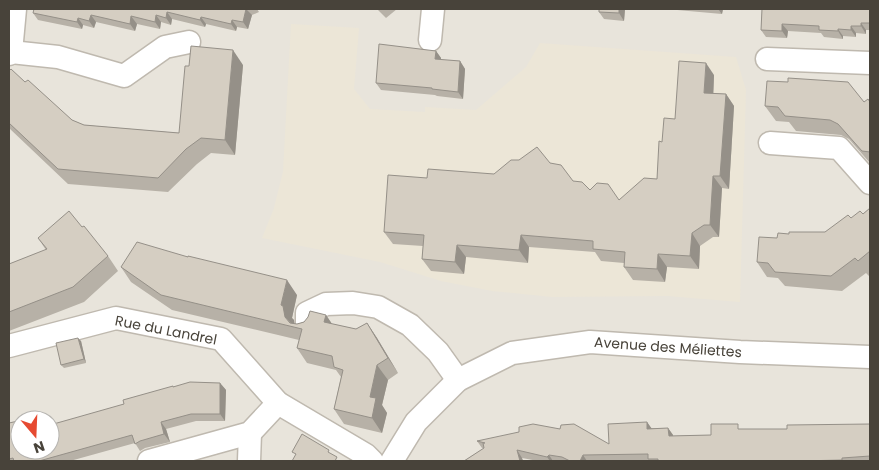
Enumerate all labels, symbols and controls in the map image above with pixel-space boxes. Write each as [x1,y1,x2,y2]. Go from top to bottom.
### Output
street label: Rue du Landrel [113,310,219,350]
street label: Avenue des Méliettes [593,332,743,362]
north arrow [10,410,60,460]
text: N [31,436,47,458]

